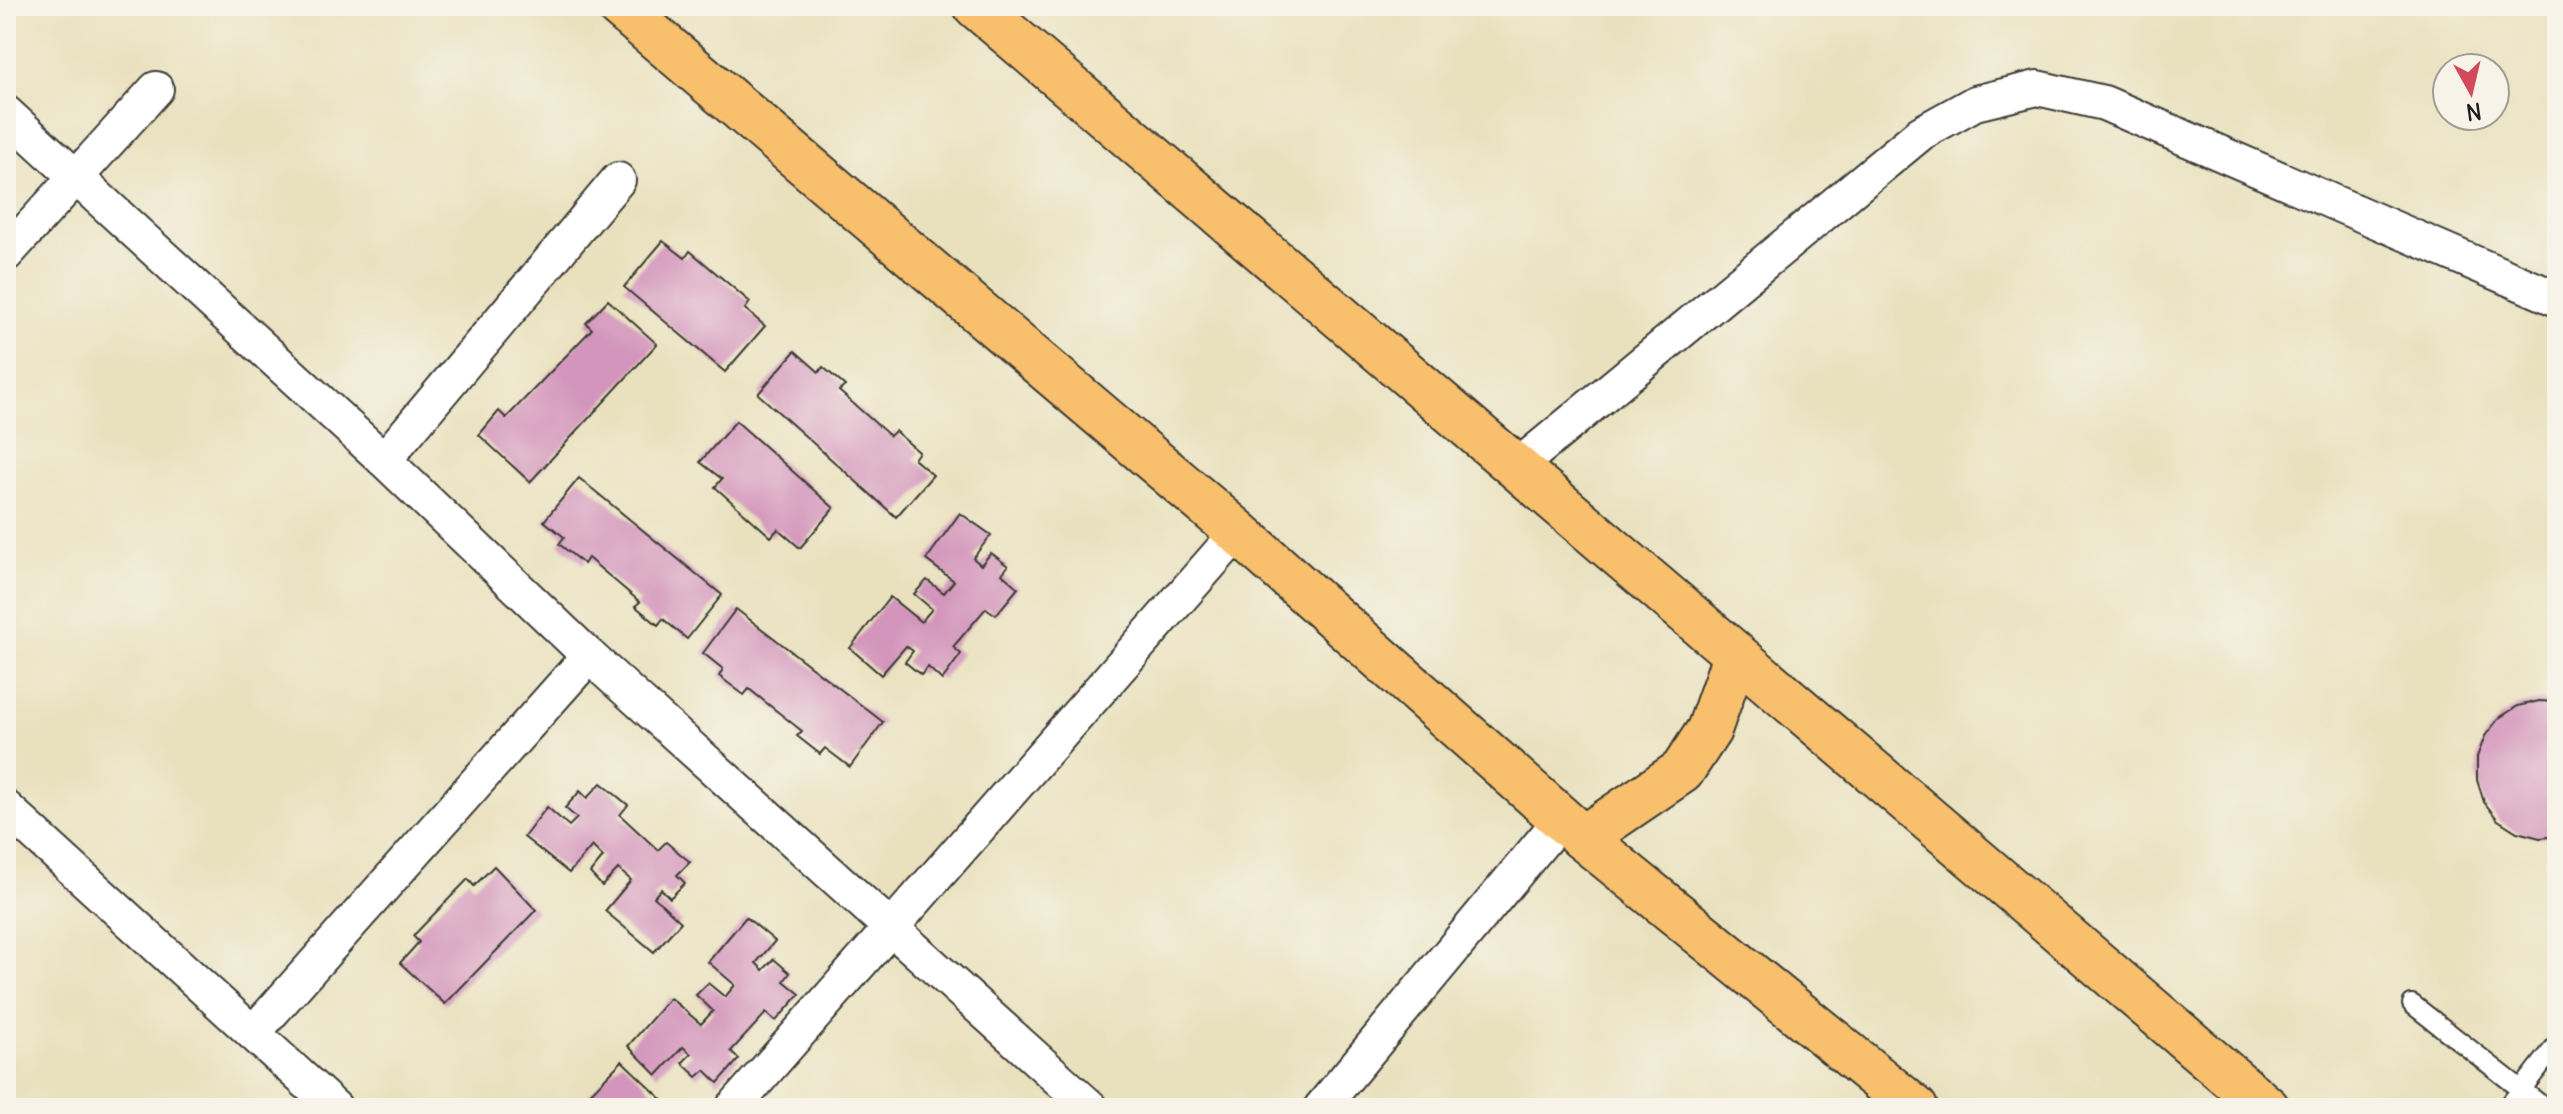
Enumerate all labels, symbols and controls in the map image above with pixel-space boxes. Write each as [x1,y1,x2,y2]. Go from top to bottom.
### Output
north arrow [2431,52,2511,132]
text: N [2464,97,2483,127]

